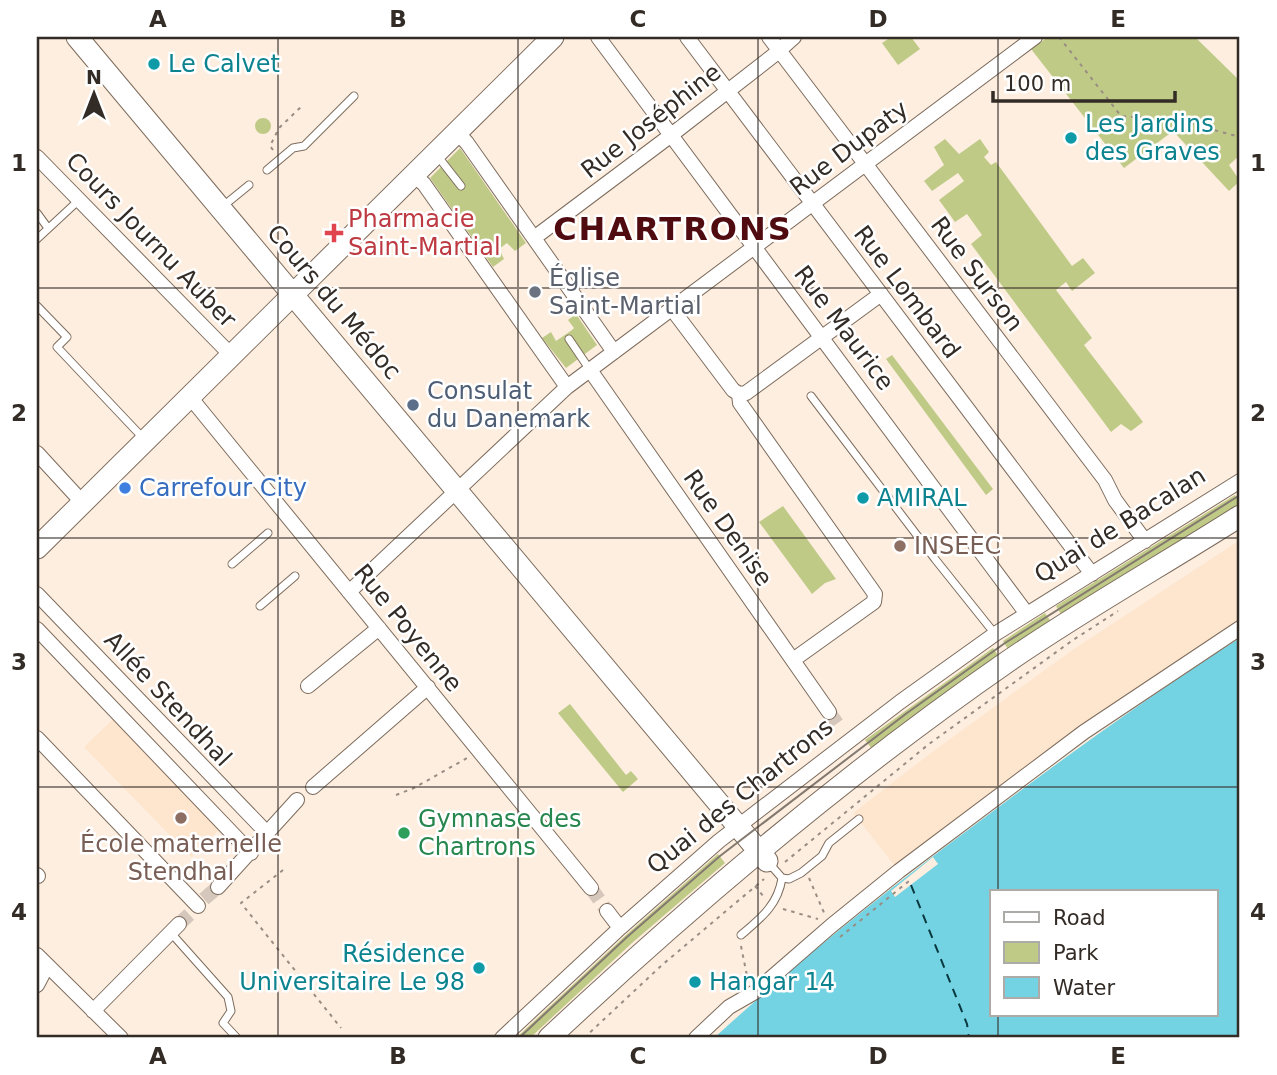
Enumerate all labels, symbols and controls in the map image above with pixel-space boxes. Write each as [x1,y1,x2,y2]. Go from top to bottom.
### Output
text: A [149,6,167,32]
text: B [389,6,407,32]
text: C [630,6,646,32]
text: D [868,6,888,32]
text: E [1110,6,1126,32]
place label: Le Calvet [168,50,280,78]
marker: Le Calvet [146,56,162,72]
street label: Rue Joséphine [576,58,726,184]
north arrow [60,60,130,130]
scale bar [993,60,1176,104]
text: N [86,66,102,88]
text: 100 m [1004,72,1071,96]
street label: Rue Dupaty [784,95,914,201]
place label: Les Jardins des Graves [1085,110,1220,166]
marker: Les Jardins des Graves [1063,130,1079,146]
street label: Cours Journu Auber [60,147,242,333]
text: 1 [11,150,27,176]
text: 1 [1250,150,1266,176]
place label: Pharmacie Saint-Martial [348,205,501,261]
district label: CHARTRONS [553,210,793,248]
street label: Rue Surson [925,211,1029,337]
street label: Cours du Médoc [261,219,407,385]
street label: Rue Lombard [848,220,966,364]
marker: Pharmacie Saint-Martial [326,225,342,241]
street label: Rue Maurice [788,260,900,396]
place label: Église Saint-Martial [549,263,702,320]
marker: Église Saint-Martial [527,284,543,300]
place label: Consulat du Danemark [427,377,590,433]
marker: Consulat du Danemark [405,397,421,413]
text: 2 [11,400,27,426]
text: 2 [1250,400,1266,426]
street label: Quai de Bacalan [1029,461,1211,589]
street label: Rue Denise [678,464,778,592]
place label: Carrefour City [139,474,307,502]
marker: Carrefour City [117,480,133,496]
place label: AMIRAL [877,484,967,512]
marker: AMIRAL [855,490,871,506]
place label: INSEEC [914,532,1001,560]
marker: INSEEC [892,538,908,554]
street label: Rue Poyenne [348,559,468,697]
street label: Allée Stendhal [99,626,237,772]
text: 3 [11,649,27,675]
text: 3 [1250,649,1266,675]
street label: Quai des Chartrons [641,712,839,880]
place label: Gymnase des Chartrons [418,805,582,861]
marker: École maternelle Stendhal [173,810,189,826]
marker: Gymnase des Chartrons [396,825,412,841]
place label: École maternelle Stendhal [80,829,282,886]
legend [990,890,1218,1016]
text: 4 [11,899,27,925]
text: 4 [1250,899,1266,925]
text: Road [1053,906,1106,930]
place label: Résidence Universitaire Le 98 [239,940,465,996]
text: Park [1053,941,1099,965]
marker: Résidence Universitaire Le 98 [471,960,487,976]
place label: Hangar 14 [709,968,835,996]
marker: Hangar 14 [687,974,703,990]
text: Water [1053,976,1115,1000]
text: A [149,1043,167,1069]
text: B [389,1043,407,1069]
text: C [630,1043,646,1069]
text: D [868,1043,888,1069]
text: E [1110,1043,1126,1069]

